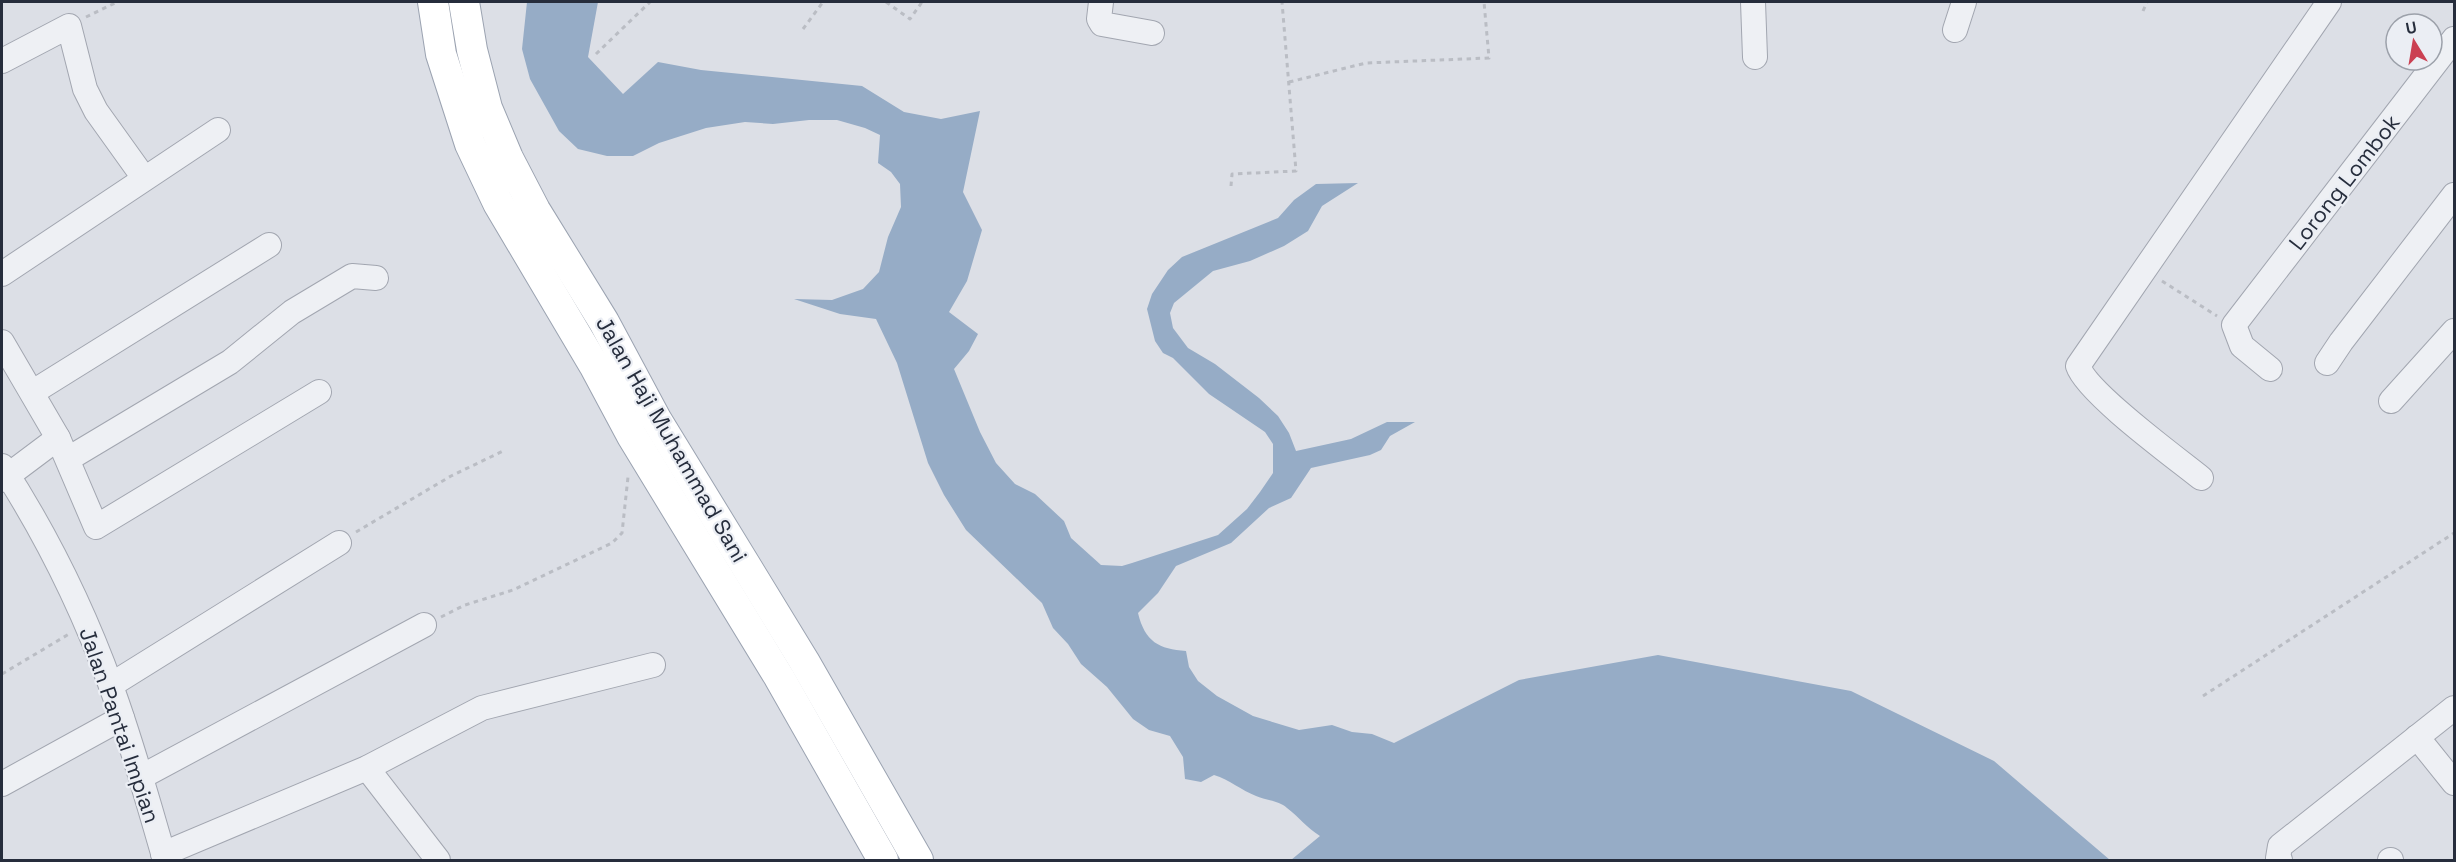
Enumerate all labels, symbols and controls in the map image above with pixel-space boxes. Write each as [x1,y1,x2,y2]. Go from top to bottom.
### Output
north arrow [2384,12,2444,72]
text: U [2404,16,2419,39]
street label: Lorong Lombok [2282,109,2406,255]
street label: Jalan Haji Muhammad Sani [590,311,754,567]
street label: Jalan Pantai Impian [73,624,167,826]

